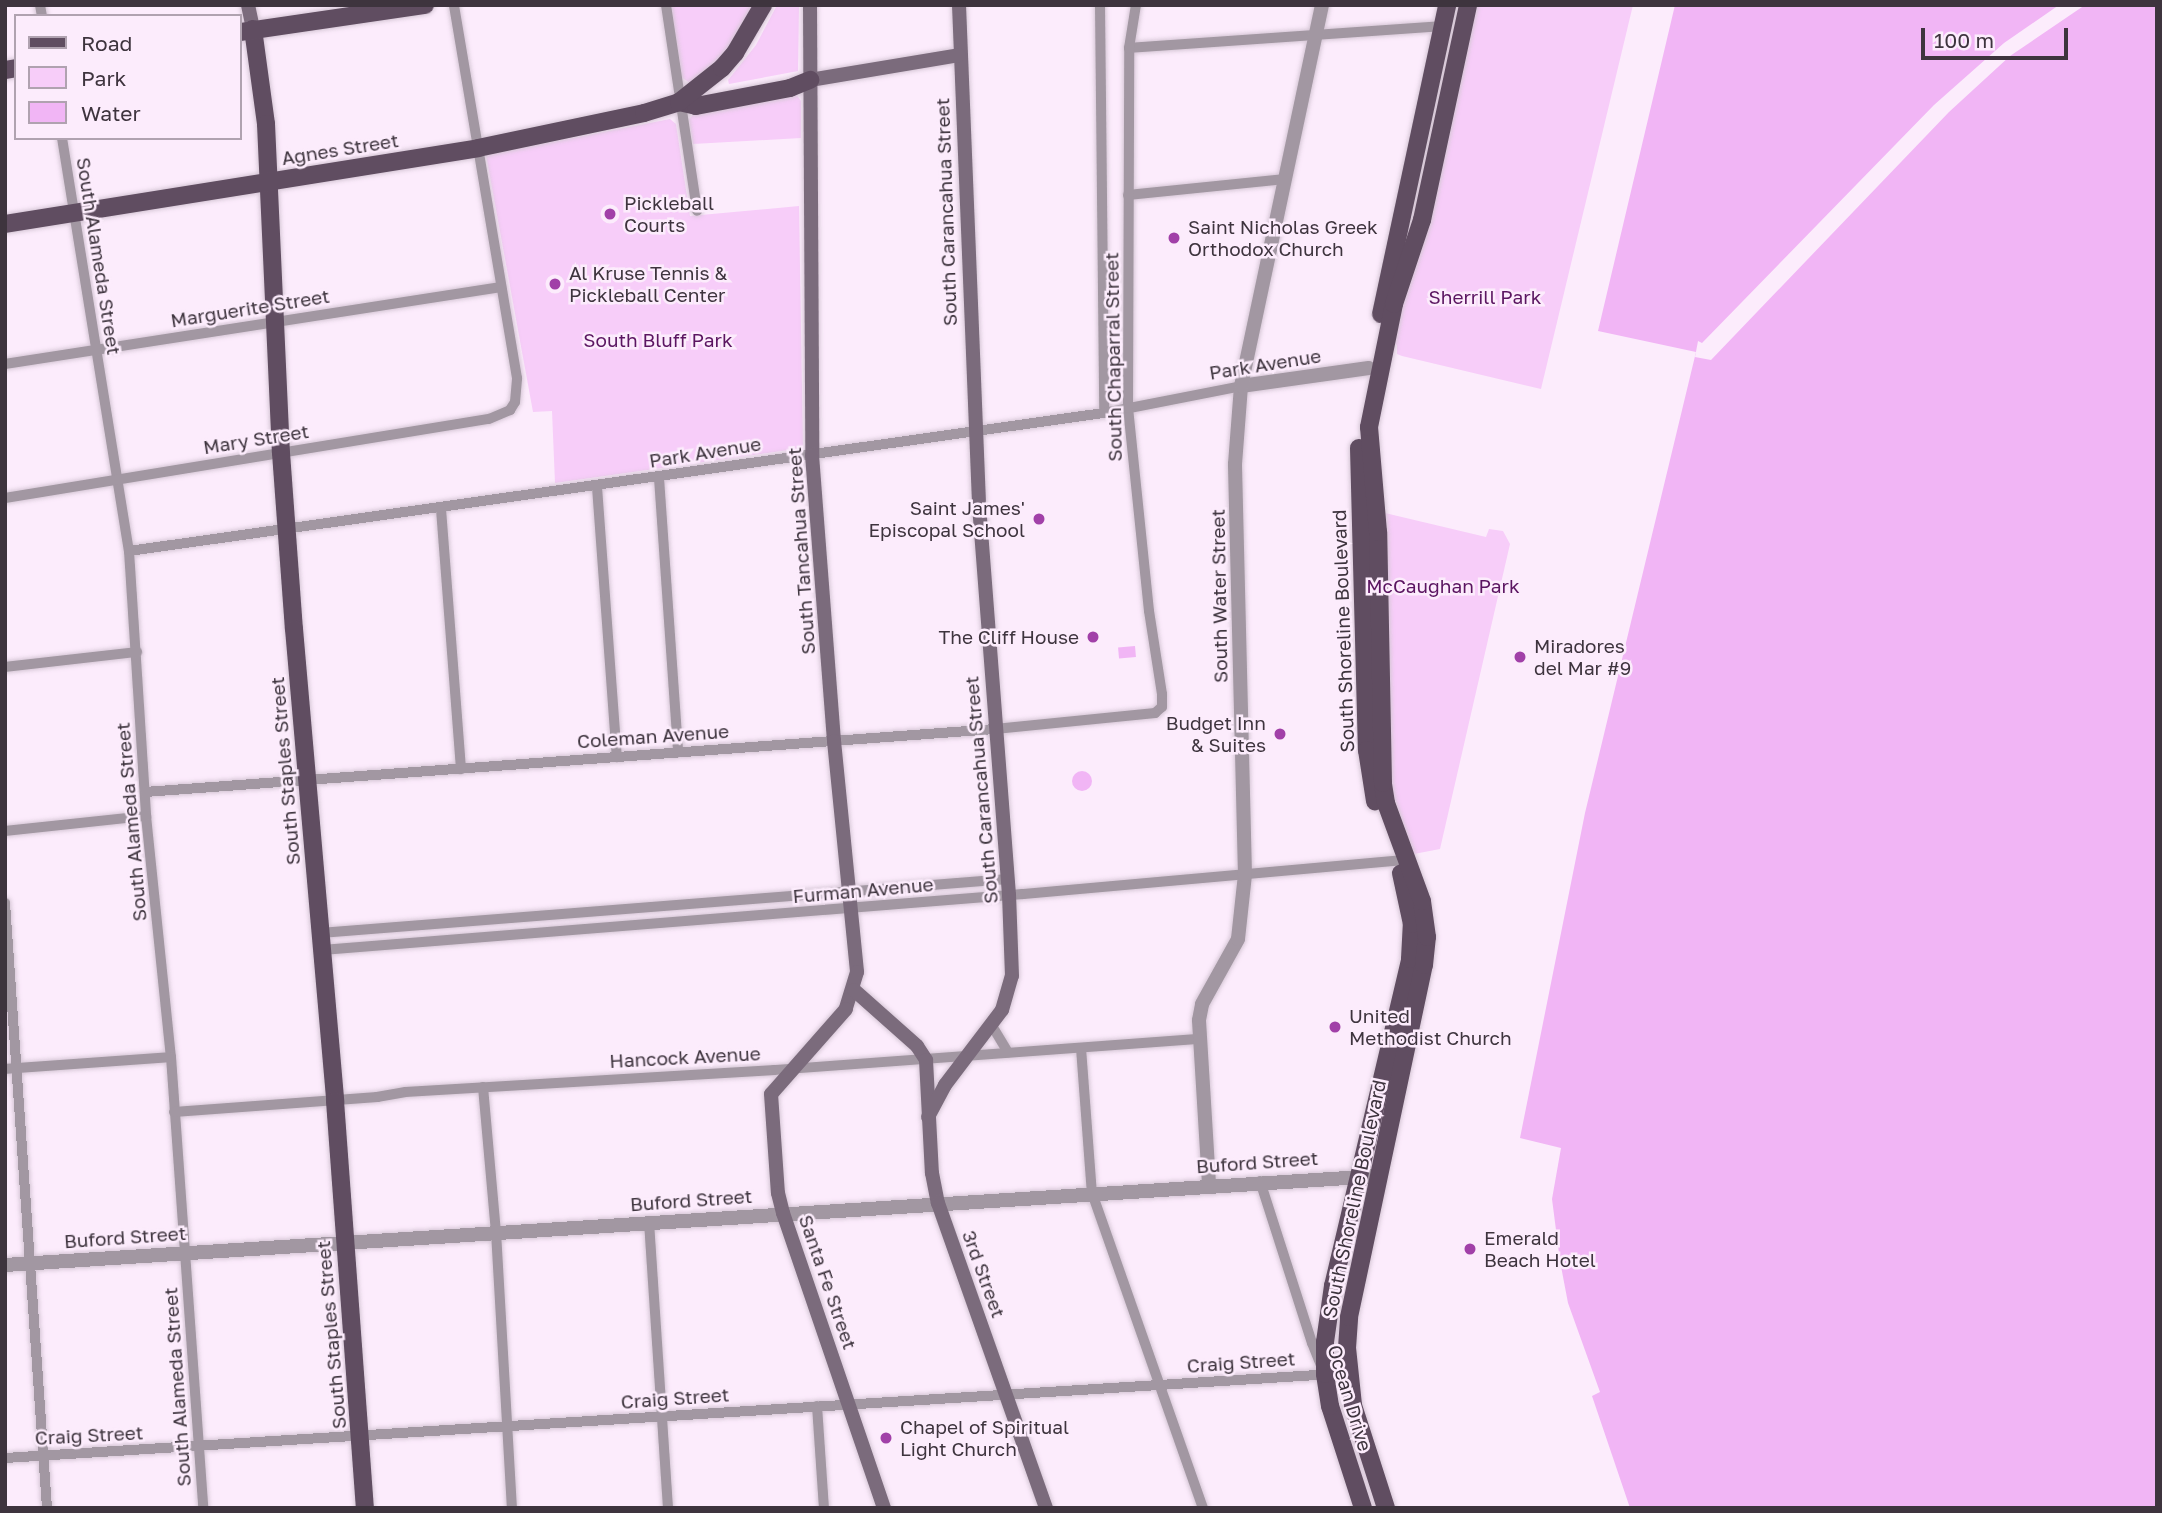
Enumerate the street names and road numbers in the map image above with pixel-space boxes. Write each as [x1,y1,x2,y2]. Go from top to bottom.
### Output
street label: South Carancahua Street [931,97,961,327]
street label: Agnes Street [280,129,400,169]
street label: South Alameda Street [72,156,126,356]
street label: South Chaparral Street [1100,252,1126,462]
street label: Marguerite Street [169,284,331,332]
street label: Park Avenue [1207,344,1323,384]
street label: Mary Street [202,419,310,459]
street label: Park Avenue [647,432,763,472]
street label: South Tancahua Street [782,447,820,655]
street label: South Water Street [1206,509,1232,683]
street label: South Shoreline Boulevard [1327,509,1359,753]
street label: South Carancahua Street [960,675,1002,905]
street label: South Staples Street [265,676,305,866]
street label: Coleman Avenue [576,719,730,753]
street label: South Alameda Street [111,722,151,922]
street label: Furman Avenue [792,872,934,908]
street label: Hancock Avenue [609,1042,761,1072]
street label: South Shoreline Boulevard [1318,1078,1390,1320]
street label: Buford Street [1195,1146,1319,1178]
street label: Buford Street [629,1184,753,1216]
street label: Santa Fe Street [794,1212,862,1352]
street label: Buford Street [63,1221,187,1253]
street label: 3rd Street [958,1227,1010,1321]
street label: South Staples Street [311,1240,351,1430]
street label: South Alameda Street [159,1287,195,1487]
street label: Ocean Drive [1323,1342,1377,1454]
street label: Craig Street [1186,1347,1296,1377]
street label: Craig Street [620,1383,730,1413]
street label: Craig Street [34,1421,144,1449]

